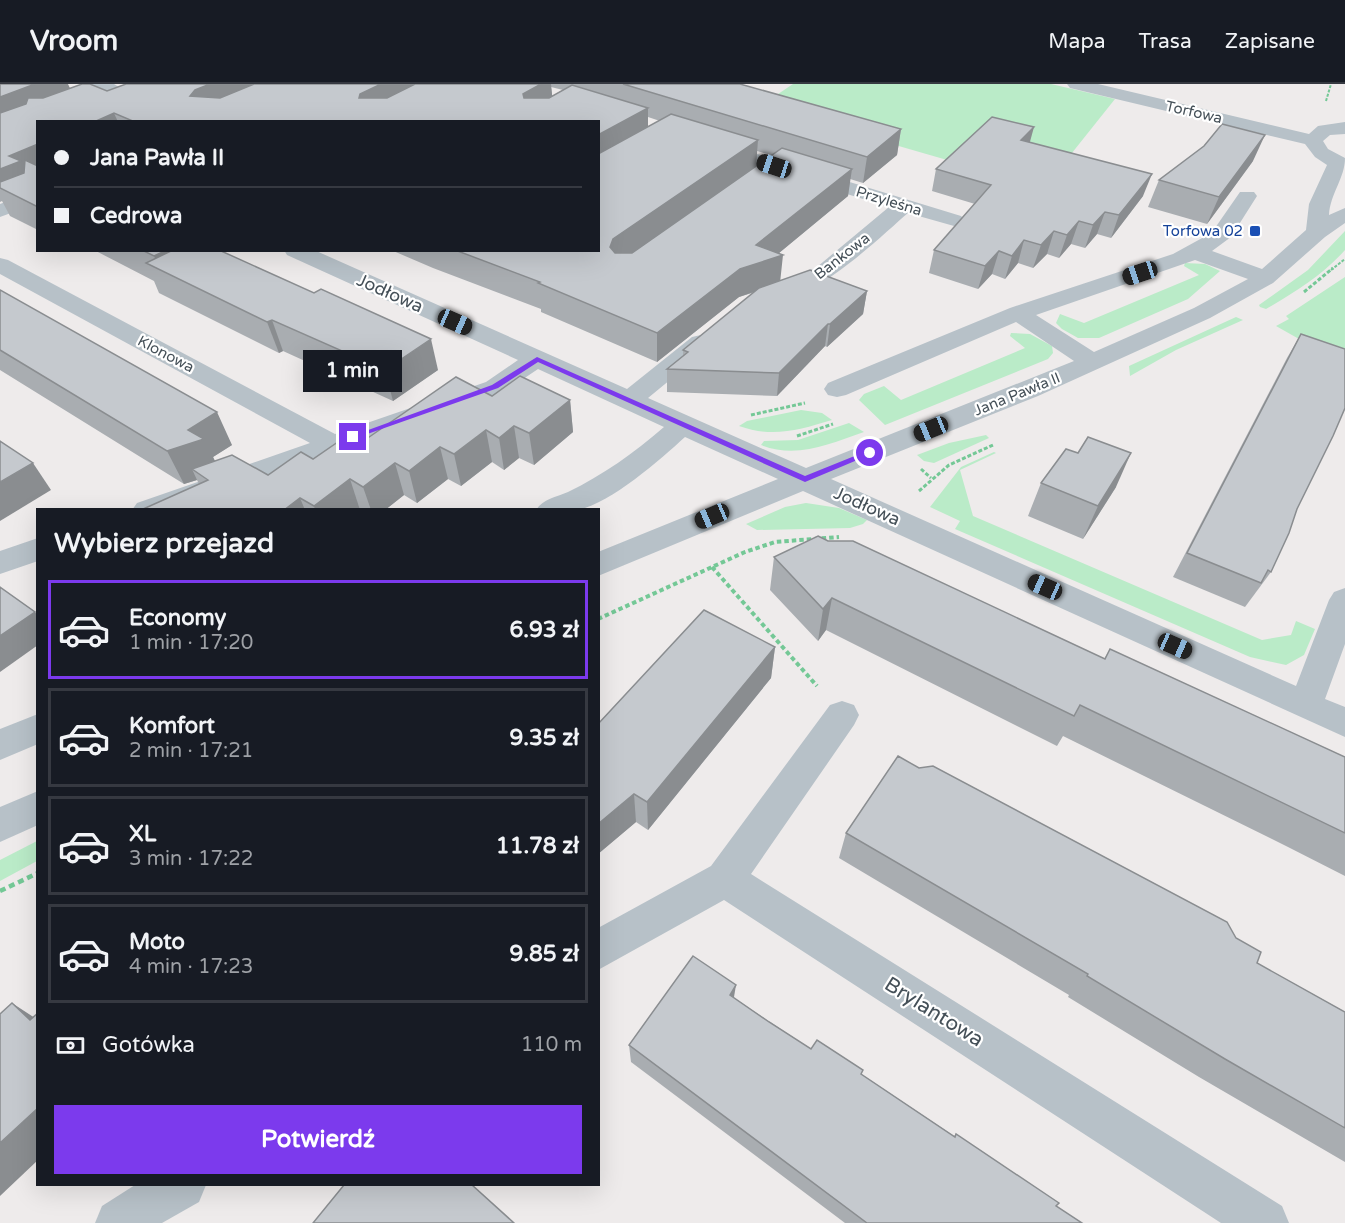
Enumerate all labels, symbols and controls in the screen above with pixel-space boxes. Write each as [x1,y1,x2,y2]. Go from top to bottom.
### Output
text: Vroom [30,24,118,58]
text: Mapa [1048,29,1105,54]
text: Trasa [1138,29,1192,54]
text: Zapisane [1225,29,1315,54]
street label: Torfowa [1164,97,1224,127]
text: Jana Pawła II [90,145,224,171]
car [754,152,794,180]
street label: Przyleśna [854,182,924,220]
text: Cedrowa [90,203,182,229]
place label: Torfowa 02 [1163,222,1243,240]
marker: Torfowa 02 [1248,224,1262,238]
street label: Bankowa [811,229,873,283]
car [1120,259,1160,287]
street label: Jodłowa [353,269,427,317]
car [435,306,475,338]
street label: Klonowa [135,332,197,376]
callout: 1 min [304,350,403,392]
text: 1 min [326,359,379,383]
street label: Jana Pawła II [971,369,1063,419]
car [911,414,951,444]
route end [339,423,366,450]
route start [856,439,883,466]
street label: Jodłowa [830,482,904,530]
car [692,501,732,531]
text: Wybierz przejazd [54,527,274,560]
car [1025,571,1065,603]
icon: car [57,603,111,657]
text: Economy [129,605,226,631]
text: 6.93 zł [509,617,579,643]
car [1155,630,1195,662]
text: 1 min · 17:20 [129,631,253,655]
icon: car [57,711,111,765]
text: Komfort [129,713,215,739]
text: 9.35 zł [509,725,579,751]
text: 2 min · 17:21 [129,739,253,763]
icon: car [57,819,111,873]
text: XL [129,821,156,847]
text: 11.78 zł [496,833,579,859]
text: 3 min · 17:22 [129,847,253,871]
icon: car [57,927,111,981]
text: Moto [129,929,185,955]
text: 9.85 zł [510,941,579,967]
text: 4 min · 17:23 [129,955,253,979]
street label: Brylantowa [880,972,988,1052]
icon: cash [54,1029,87,1062]
text: Gotówka [102,1032,195,1058]
text: 110 m [521,1033,582,1057]
button: Potwierdź [54,1105,582,1174]

